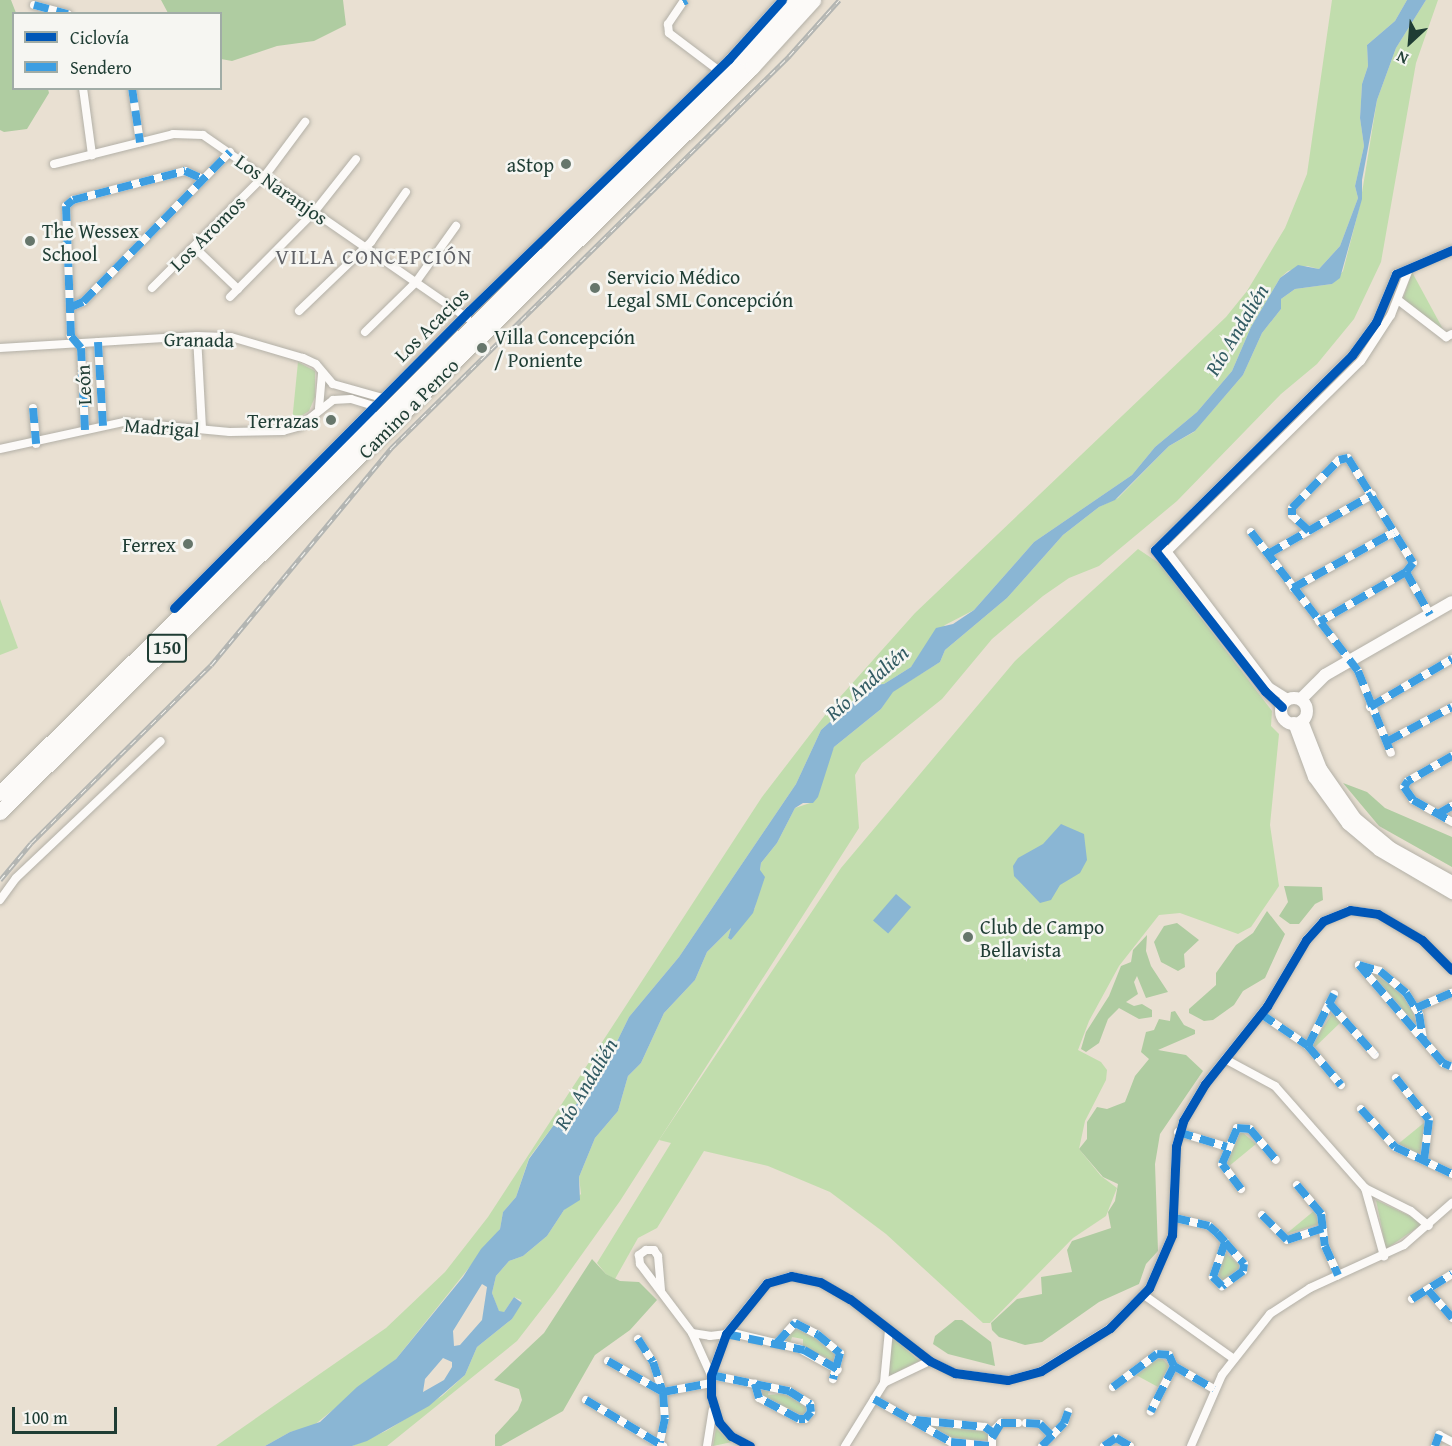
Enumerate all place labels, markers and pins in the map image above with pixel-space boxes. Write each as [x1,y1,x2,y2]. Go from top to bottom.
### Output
place label: aStop [507,152,554,176]
marker: aStop [559,157,573,171]
place label: The Wessex School [42,218,139,265]
marker: The Wessex School [23,234,37,248]
place label: Servicio Médico Legal SML Concepción [607,264,793,311]
marker: Servicio Médico Legal SML Concepción [588,281,602,295]
place label: Villa Concepción / Poniente [494,324,635,371]
marker: Villa Concepción / Poniente [475,341,489,355]
place label: Terrazas [247,408,319,432]
marker: Terrazas [324,413,338,427]
place label: Ferrex [122,532,176,556]
marker: Ferrex [181,537,195,551]
place label: Club de Campo Bellavista [980,914,1104,961]
marker: Club de Campo Bellavista [961,930,975,944]

